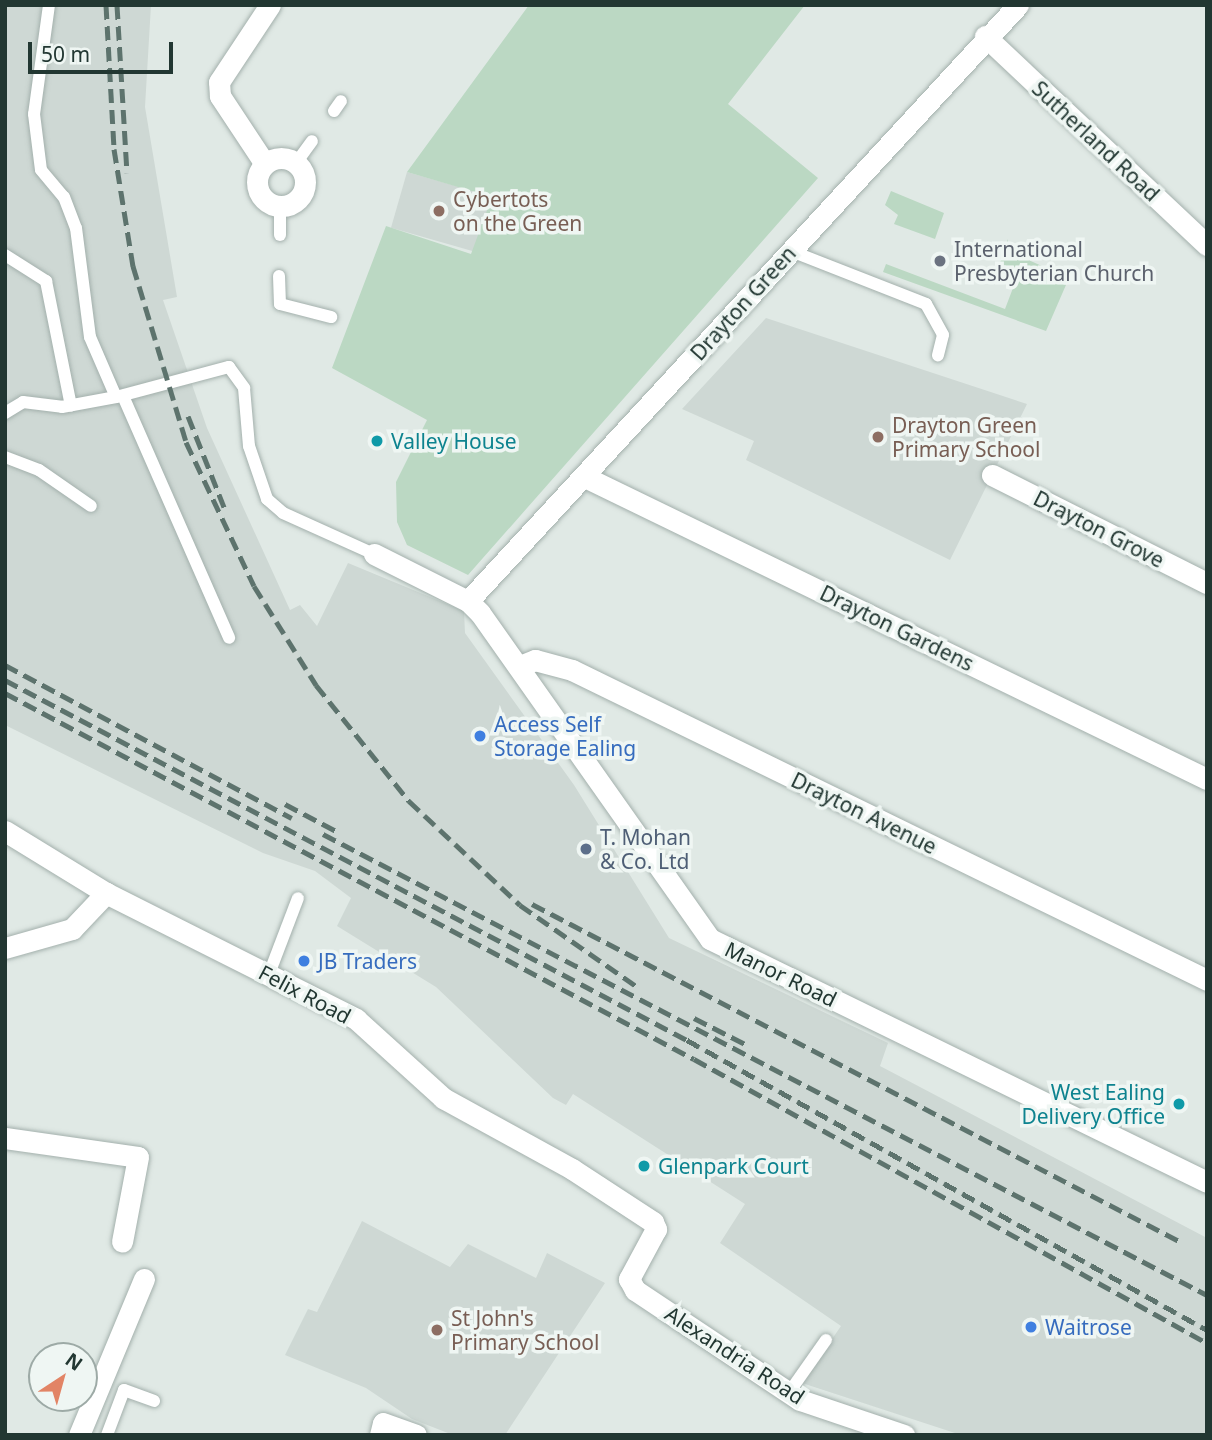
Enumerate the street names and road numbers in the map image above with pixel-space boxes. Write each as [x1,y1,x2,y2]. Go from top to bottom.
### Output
street label: Sutherland Road [1027,76,1165,206]
street label: Drayton Green [685,241,801,365]
street label: Drayton Grove [1030,485,1168,573]
street label: Drayton Gardens [816,580,978,676]
street label: Drayton Avenue [787,767,941,859]
street label: Manor Road [721,936,841,1012]
street label: Felix Road [255,959,355,1029]
street label: Alexandria Road [661,1301,809,1409]

